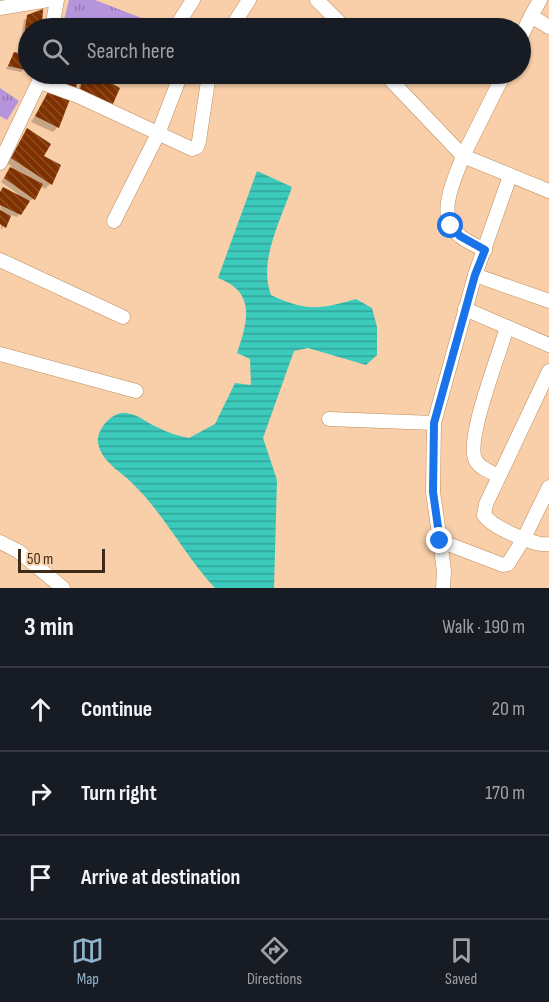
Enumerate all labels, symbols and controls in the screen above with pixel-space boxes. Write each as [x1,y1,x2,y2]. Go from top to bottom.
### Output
search box [18,18,531,84]
icon: search [39,35,72,68]
text: Search here [87,38,174,65]
route start [437,212,463,238]
route end [426,527,452,553]
scale bar [18,546,105,574]
text: 50 m [27,550,53,569]
text: 3 min [24,612,74,643]
text: Walk · 190 m [442,615,525,639]
icon: ahead [24,693,57,726]
text: Continue [81,696,152,723]
text: 20 m [492,697,525,721]
icon: right [24,777,57,810]
text: Turn right [81,780,157,807]
text: 170 m [485,781,525,805]
icon: arrive [24,861,57,894]
text: Arrive at destination [81,864,240,891]
tab: Map [71,934,104,989]
tab: Directions [247,934,302,989]
tab: Saved [445,934,478,989]

